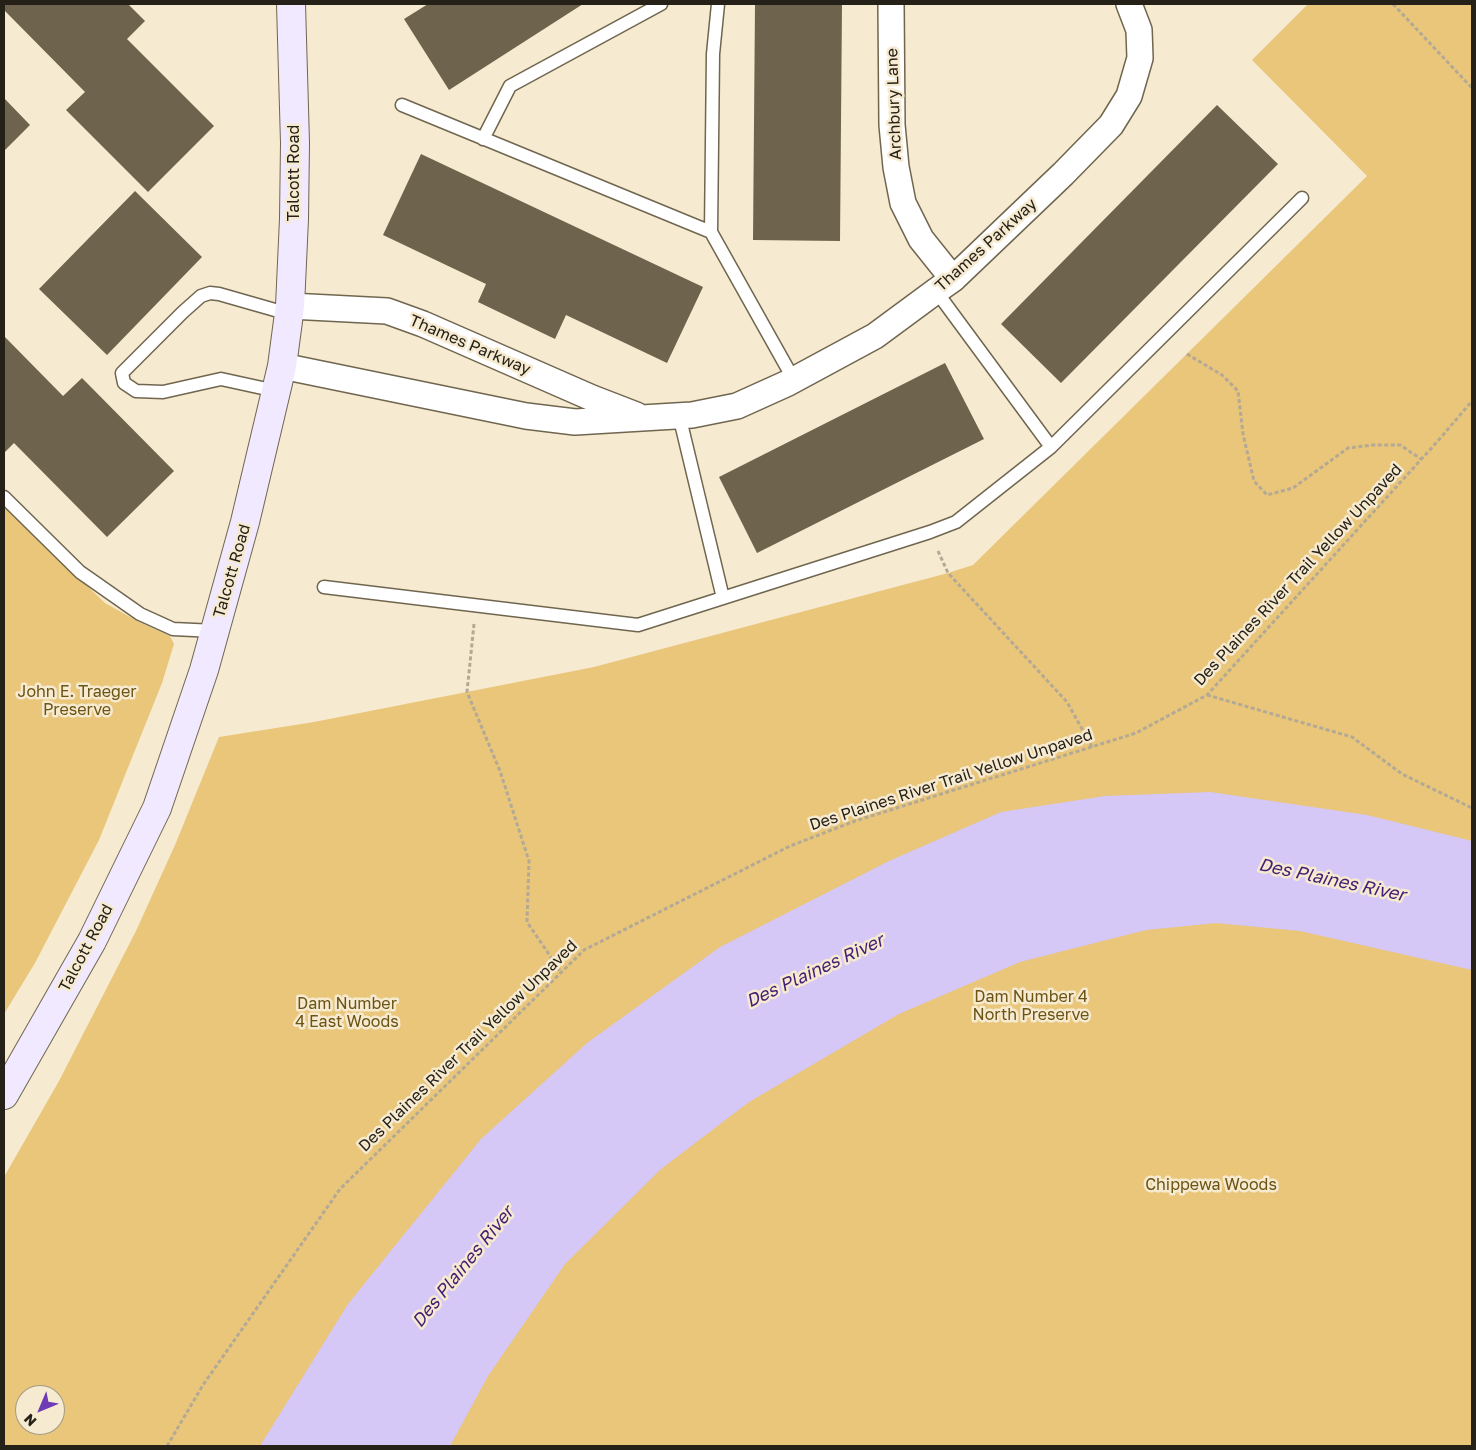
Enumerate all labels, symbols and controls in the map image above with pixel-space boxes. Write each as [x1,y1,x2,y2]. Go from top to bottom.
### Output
street label: Archbury Lane [882,48,906,160]
street label: Talcott Road [284,125,304,221]
street label: Thames Parkway [931,194,1041,296]
street label: Thames Parkway [406,311,534,379]
street label: Des Plaines River Trail Yellow Unpaved [1190,460,1406,690]
street label: Talcott Road [209,522,255,620]
park label: John E. Traeger Preserve [18,682,136,720]
street label: Des Plaines River Trail Yellow Unpaved [807,725,1095,835]
water label: Des Plaines River [1257,854,1407,906]
street label: Talcott Road [55,901,117,995]
water label: Des Plaines River [743,930,887,1012]
street label: Des Plaines River Trail Yellow Unpaved [355,936,581,1156]
park label: Dam Number 4 North Preserve [973,987,1089,1025]
park label: Dam Number 4 East Woods [295,994,399,1032]
park label: Chippewa Woods [1145,1175,1277,1195]
water label: Des Plaines River [408,1202,518,1332]
north arrow [15,1385,65,1435]
text: N [20,1410,40,1430]

